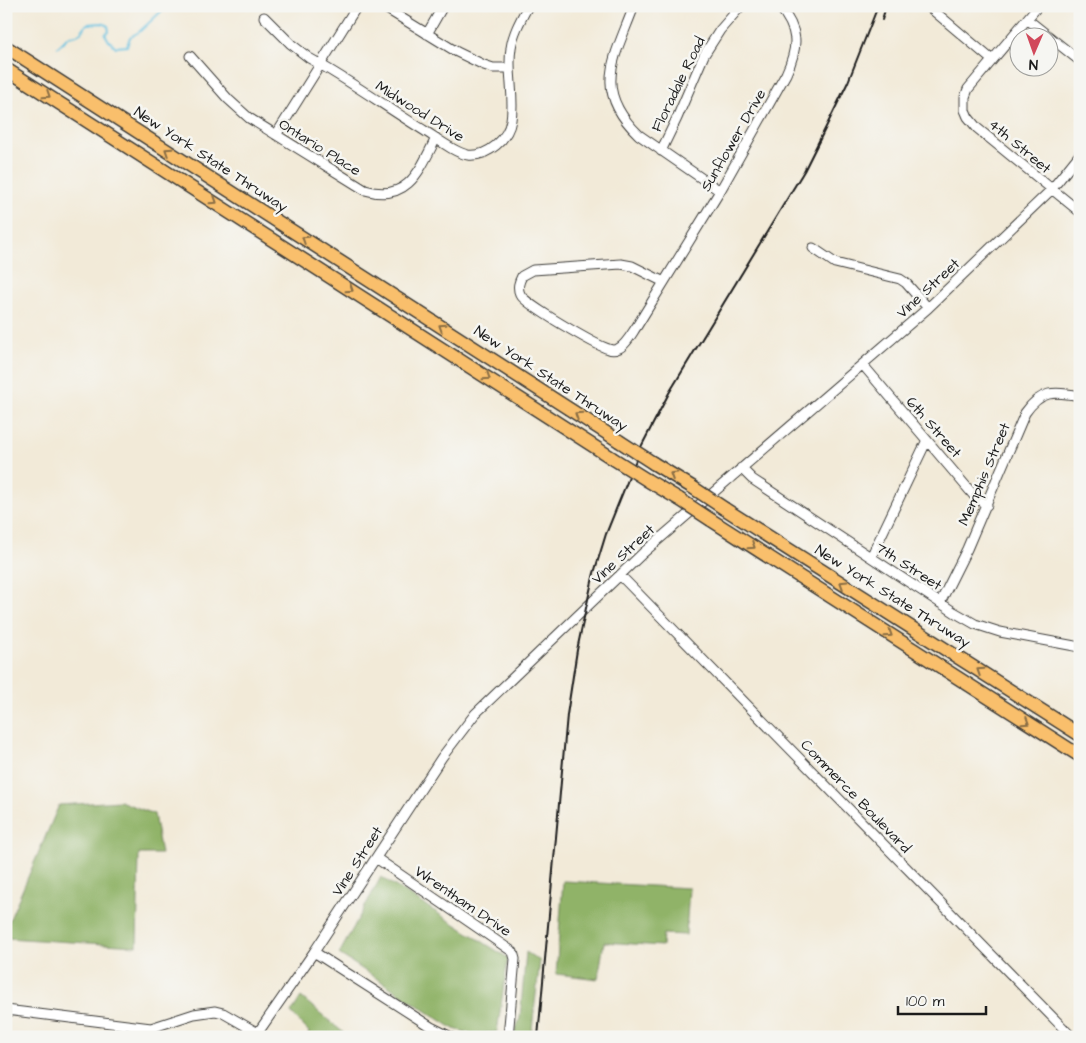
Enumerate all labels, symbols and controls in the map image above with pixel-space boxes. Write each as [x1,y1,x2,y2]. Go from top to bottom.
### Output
north arrow [1008,28,1058,78]
street label: Floradale Road [646,33,711,135]
text: N [1029,54,1038,74]
street label: Midwood Drive [371,76,468,147]
street label: Sunflower Drive [696,85,771,195]
one-way arrow [42,89,51,98]
street label: New York State Thruway [129,102,292,218]
street label: Ontario Place [275,114,365,181]
street label: 4th Street [984,114,1056,179]
one-way arrow [165,148,174,157]
one-way arrow [208,195,217,205]
one-way arrow [301,236,311,245]
street label: Vine Street [892,254,965,323]
one-way arrow [345,283,354,293]
street label: New York State Thruway [469,321,632,437]
one-way arrow [438,324,447,333]
one-way arrow [482,371,491,381]
street label: 6th Street [901,392,966,463]
one-way arrow [575,411,584,421]
street label: Memphis Street [953,419,1016,529]
one-way arrow [669,472,678,481]
street label: Vine Street [587,520,660,589]
street label: 7th Street [872,537,946,596]
one-way arrow [747,540,756,550]
street label: New York State Thruway [810,540,975,654]
one-way arrow [839,581,848,590]
one-way arrow [883,628,892,637]
one-way arrow [976,668,985,677]
one-way arrow [1020,715,1029,725]
street label: Commerce Boulevard [796,735,916,858]
street label: Vine Street [327,822,388,900]
street label: Wrentham Drive [410,861,515,942]
scale bar [898,983,986,1015]
text: 100 m [906,991,945,1012]

